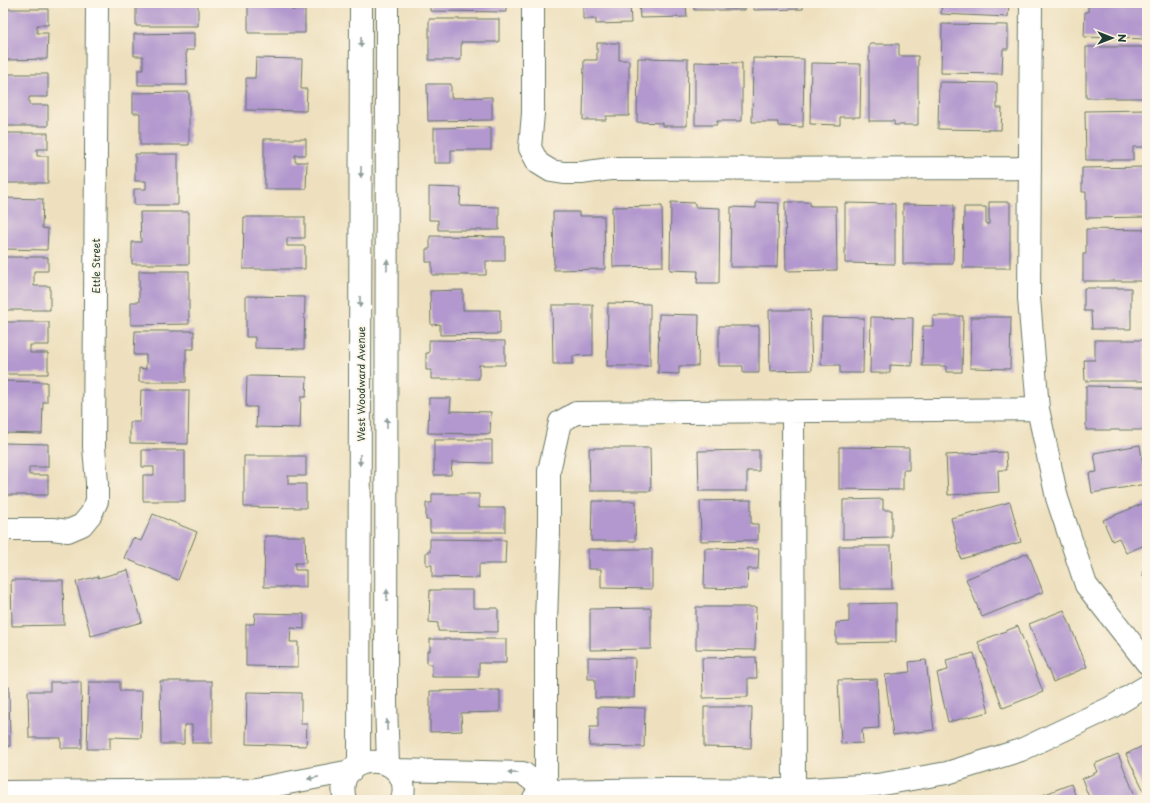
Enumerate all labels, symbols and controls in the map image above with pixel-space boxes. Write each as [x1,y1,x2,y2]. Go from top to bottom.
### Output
north arrow [1092,18,1132,58]
text: N [1114,34,1131,43]
one-way arrow [358,36,364,49]
one-way arrow [358,166,364,179]
street label: Ettle Street [88,238,103,294]
one-way arrow [384,258,390,271]
one-way arrow [357,296,363,309]
street label: West Woodward Avenue [353,326,368,441]
one-way arrow [384,416,390,429]
one-way arrow [357,454,363,467]
one-way arrow [384,588,390,601]
one-way arrow [383,719,390,731]
one-way arrow [507,769,519,776]
one-way arrow [306,775,319,781]

